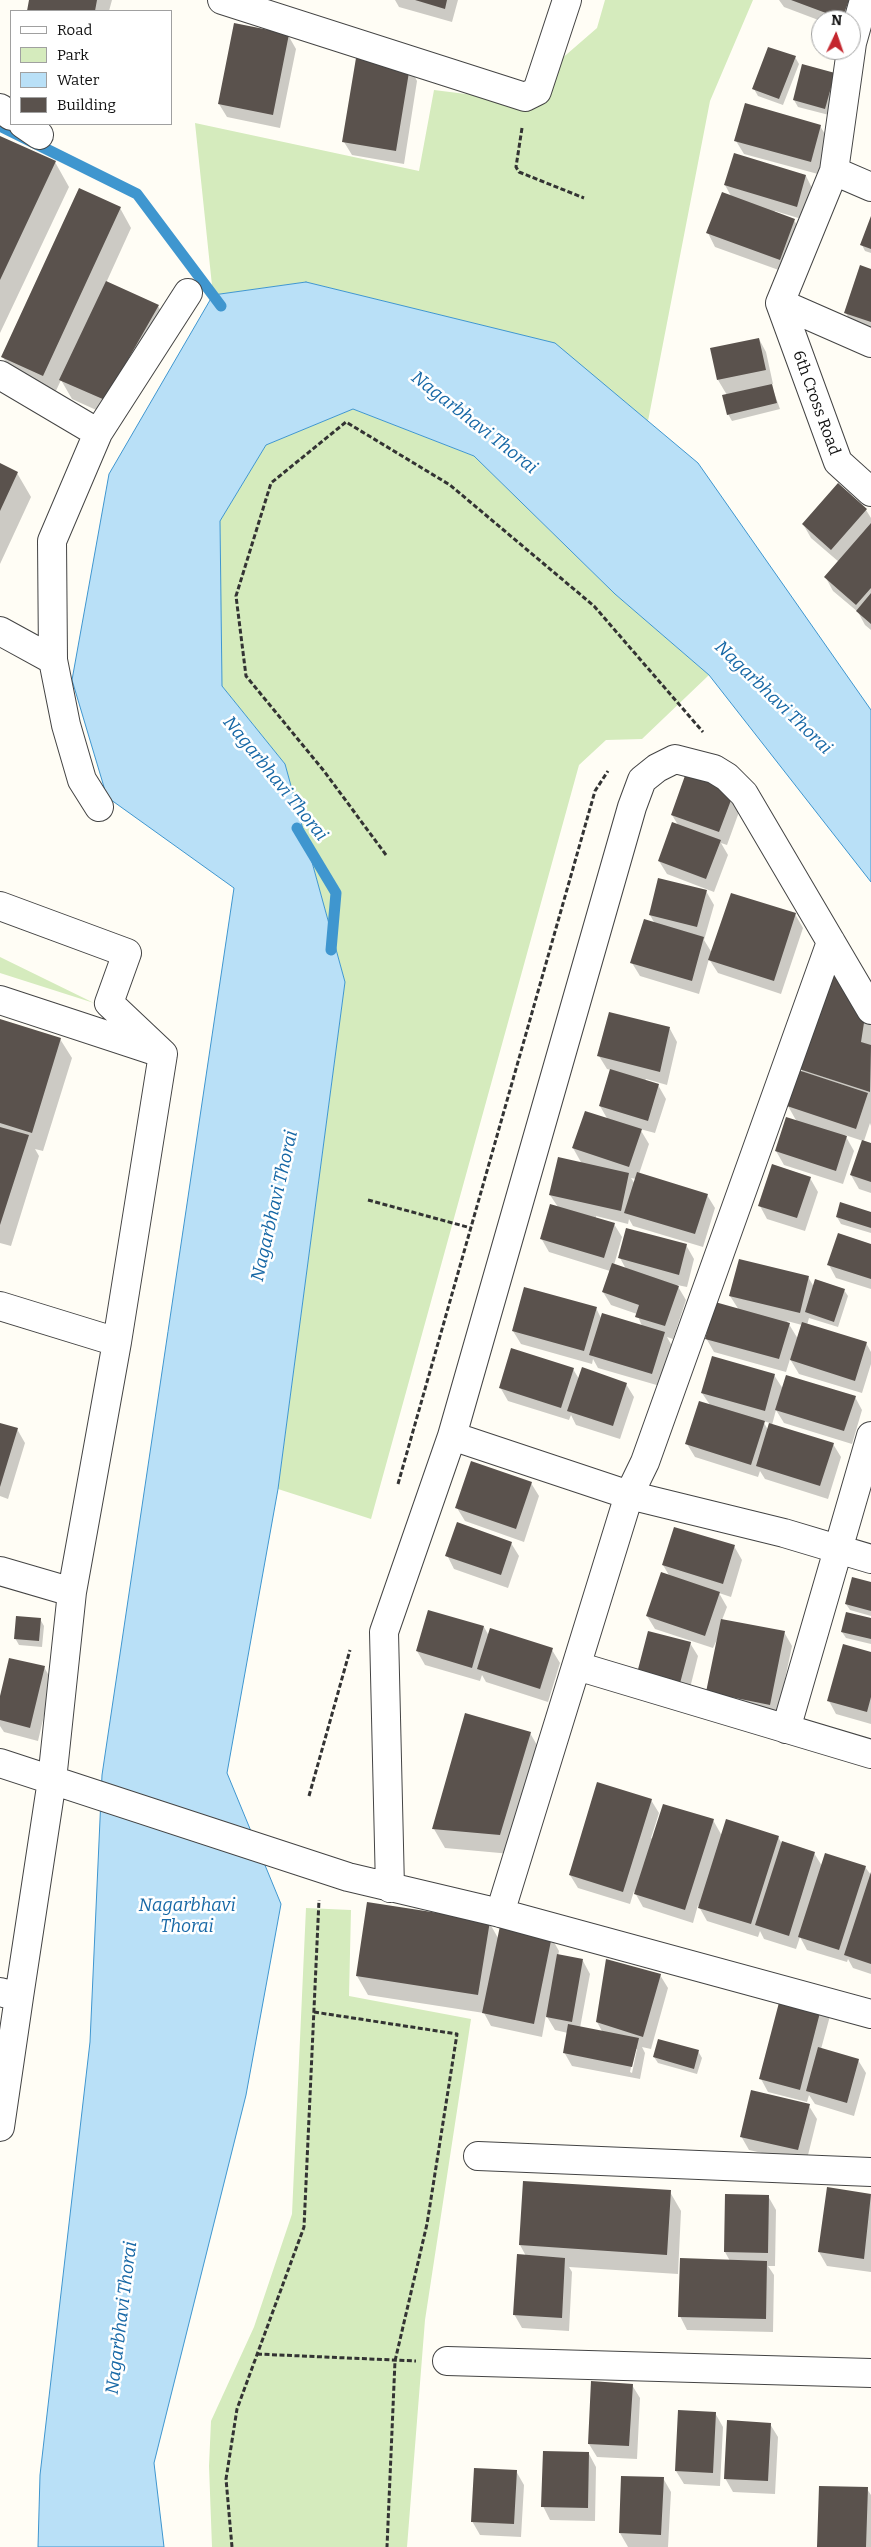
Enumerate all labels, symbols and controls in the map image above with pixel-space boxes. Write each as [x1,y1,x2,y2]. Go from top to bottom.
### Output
legend [10,10,172,125]
north arrow [811,10,861,60]
text: N [831,12,843,29]
text: Road [57,21,92,39]
text: Park [57,46,89,64]
text: Water [57,71,99,89]
text: Building [57,96,116,114]
street label: 6th Cross Road [788,348,844,458]
water label: Nagarbhavi Thorai [407,367,541,479]
water label: Nagarbhavi Thorai [710,637,836,759]
water label: Nagarbhavi Thorai [218,712,332,846]
water label: Nagarbhavi Thorai [247,1129,303,1283]
water label: Nagarbhavi Thorai [138,1895,236,1938]
water label: Nagarbhavi Thorai [102,2240,142,2396]

